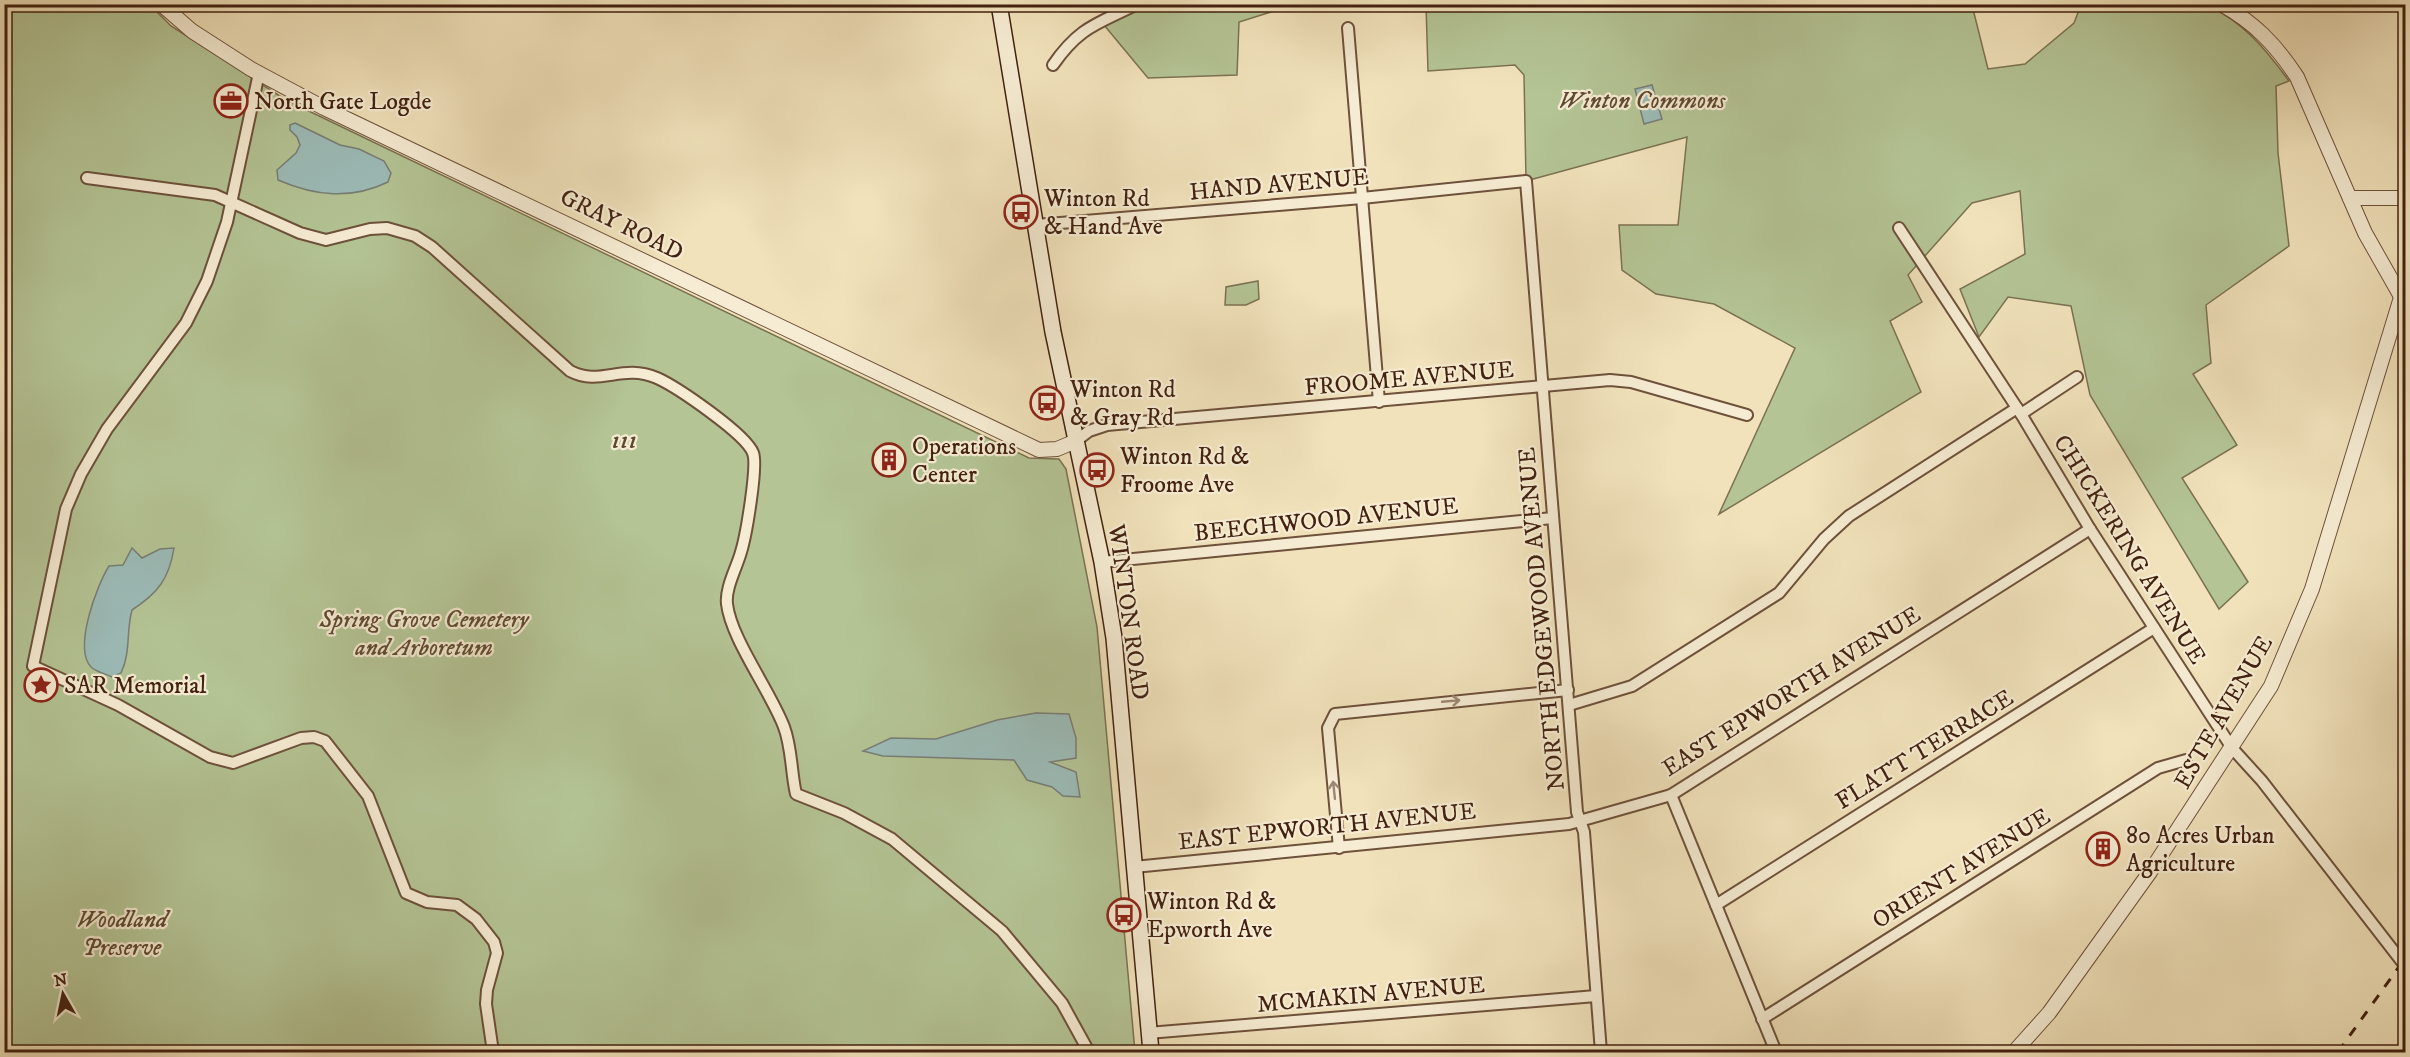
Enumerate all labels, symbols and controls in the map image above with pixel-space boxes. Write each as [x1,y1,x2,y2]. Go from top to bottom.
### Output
office icon: North Gate Logde [213,83,249,119]
park label: Winton Commons [1559,86,1726,116]
place label: North Gate Logde [254,87,432,117]
street label: HAND AVENUE [1188,162,1370,208]
street label: GRAY ROAD [555,182,688,268]
place label: Winton Rd & Hand Ave [1043,184,1163,242]
bus stop icon: Winton Rd & Hand Ave [1003,194,1039,230]
street label: FROOME AVENUE [1303,355,1515,403]
place label: Winton Rd & Gray Rd [1069,375,1176,433]
bus stop icon: Winton Rd & Gray Rd [1029,385,1065,421]
park label: 111 [611,426,637,456]
street label: CHICKERING AVENUE [2046,429,2212,670]
place label: Operations Center [912,432,1016,490]
building icon: Operations Center [871,442,907,478]
place label: Winton Rd & Froome Ave [1119,442,1249,500]
street label: NORTH EDGEWOOD AVENUE [1512,446,1572,792]
bus stop icon: Winton Rd & Froome Ave [1079,452,1115,488]
street label: BEECHWOOD AVENUE [1192,491,1460,549]
street label: WINTON ROAD [1101,521,1155,702]
street label: EAST EPWORTH AVENUE [1657,600,1926,784]
park label: Spring Grove Cemetery and Arboretum [319,605,530,663]
street label: ESTE AVENUE [2168,631,2280,794]
place icon: SAR Memorial [23,667,59,703]
place label: SAR Memorial [64,671,207,701]
street label: FLATT TERRACE [1830,683,2019,817]
one-way arrow [1440,695,1460,706]
one-way arrow [1328,780,1339,800]
street label: EAST EPWORTH AVENUE [1177,796,1477,858]
street label: ORIENT AVENUE [1867,802,2056,936]
place label: 80 Acres Urban Agriculture [2126,821,2275,879]
building icon: 80 Acres Urban Agriculture [2085,831,2121,867]
place label: Winton Rd & Epworth Ave [1146,887,1276,945]
bus stop icon: Winton Rd & Epworth Ave [1106,897,1142,933]
park label: Woodland Preserve [77,905,171,963]
north arrow [33,964,93,1024]
text: N [53,969,69,991]
street label: MCMAKIN AVENUE [1256,970,1486,1020]

